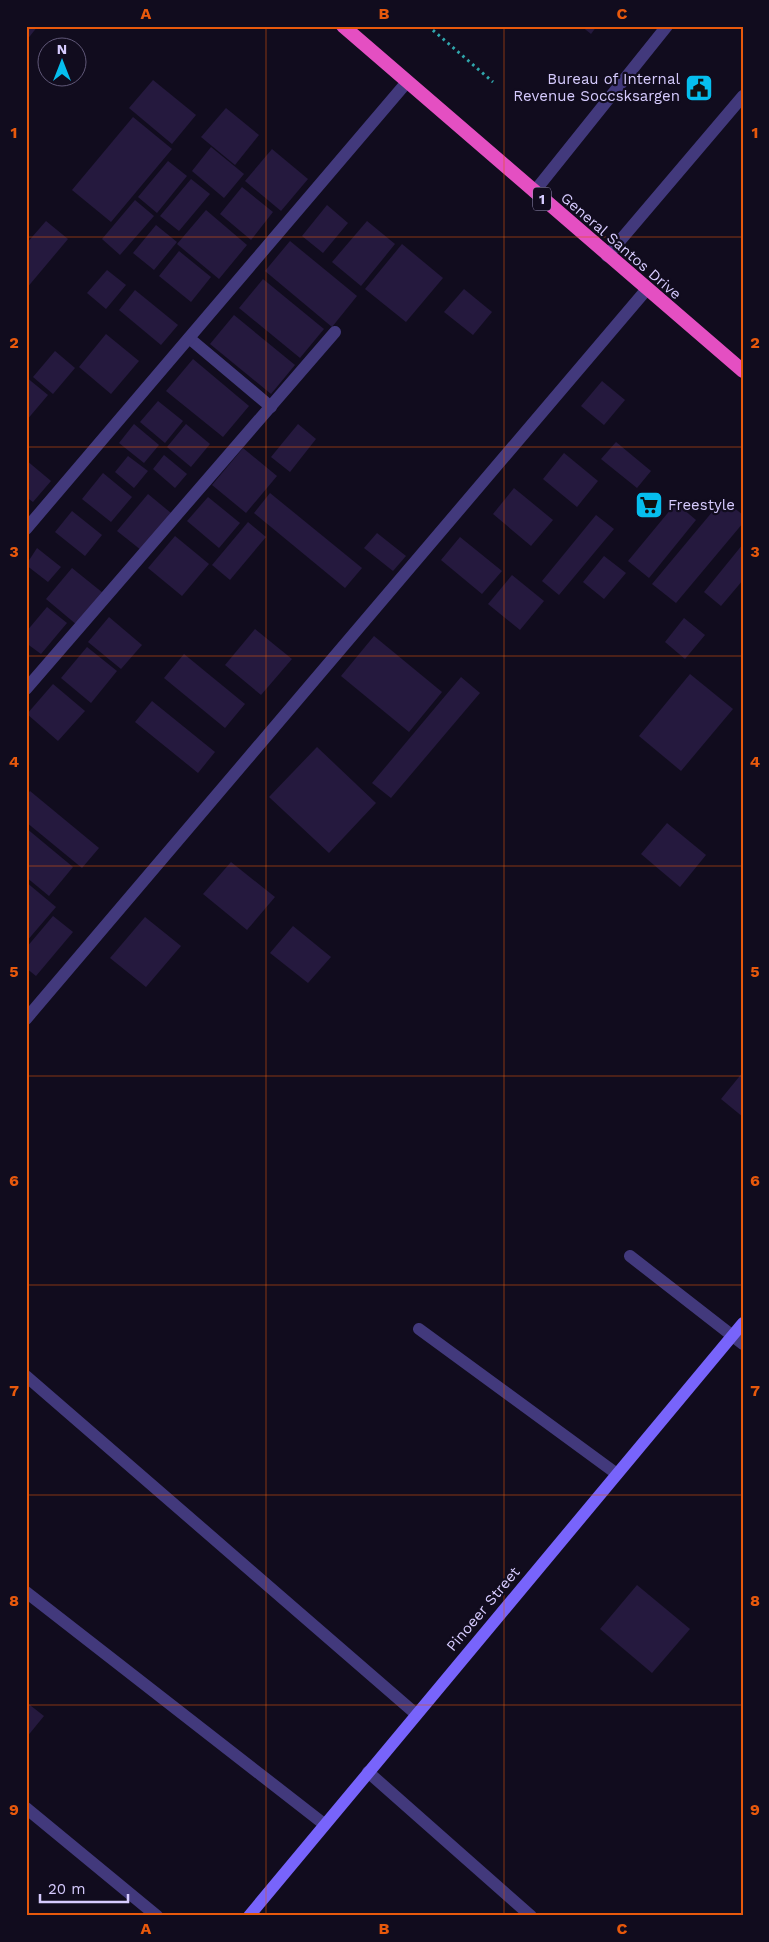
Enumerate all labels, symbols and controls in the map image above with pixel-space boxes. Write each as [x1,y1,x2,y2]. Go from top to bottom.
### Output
text: A [141,4,152,23]
text: B [379,4,390,23]
text: C [617,4,628,23]
north arrow [38,38,88,88]
text: N [57,41,67,57]
place label: Bureau of Internal Revenue Soccsksargen [513,70,680,105]
public building icon: Bureau of Internal Revenue Soccsksargen [684,73,714,103]
text: 1 [11,123,17,142]
text: 1 [752,123,758,142]
road number: 1 [533,188,551,210]
street label: General Santos Drive [557,189,685,303]
text: 2 [9,333,19,352]
text: 2 [750,333,760,352]
supermarket icon: Freestyle [634,490,664,520]
place label: Freestyle [668,496,735,514]
text: 3 [9,542,19,561]
text: 3 [750,542,760,561]
text: 4 [9,752,19,771]
text: 4 [750,752,760,771]
text: 5 [9,962,19,981]
text: 5 [750,962,760,981]
text: 6 [9,1171,19,1190]
text: 6 [750,1171,760,1190]
text: 7 [9,1381,19,1400]
text: 7 [750,1381,760,1400]
street label: Pinoeer Street [442,1563,524,1655]
text: 8 [9,1591,19,1610]
text: 8 [750,1591,760,1610]
text: 9 [9,1800,19,1819]
text: 9 [750,1800,760,1819]
scale bar [40,1872,128,1904]
text: 20 m [48,1880,86,1898]
text: A [141,1919,152,1938]
text: B [379,1919,390,1938]
text: C [617,1919,628,1938]

